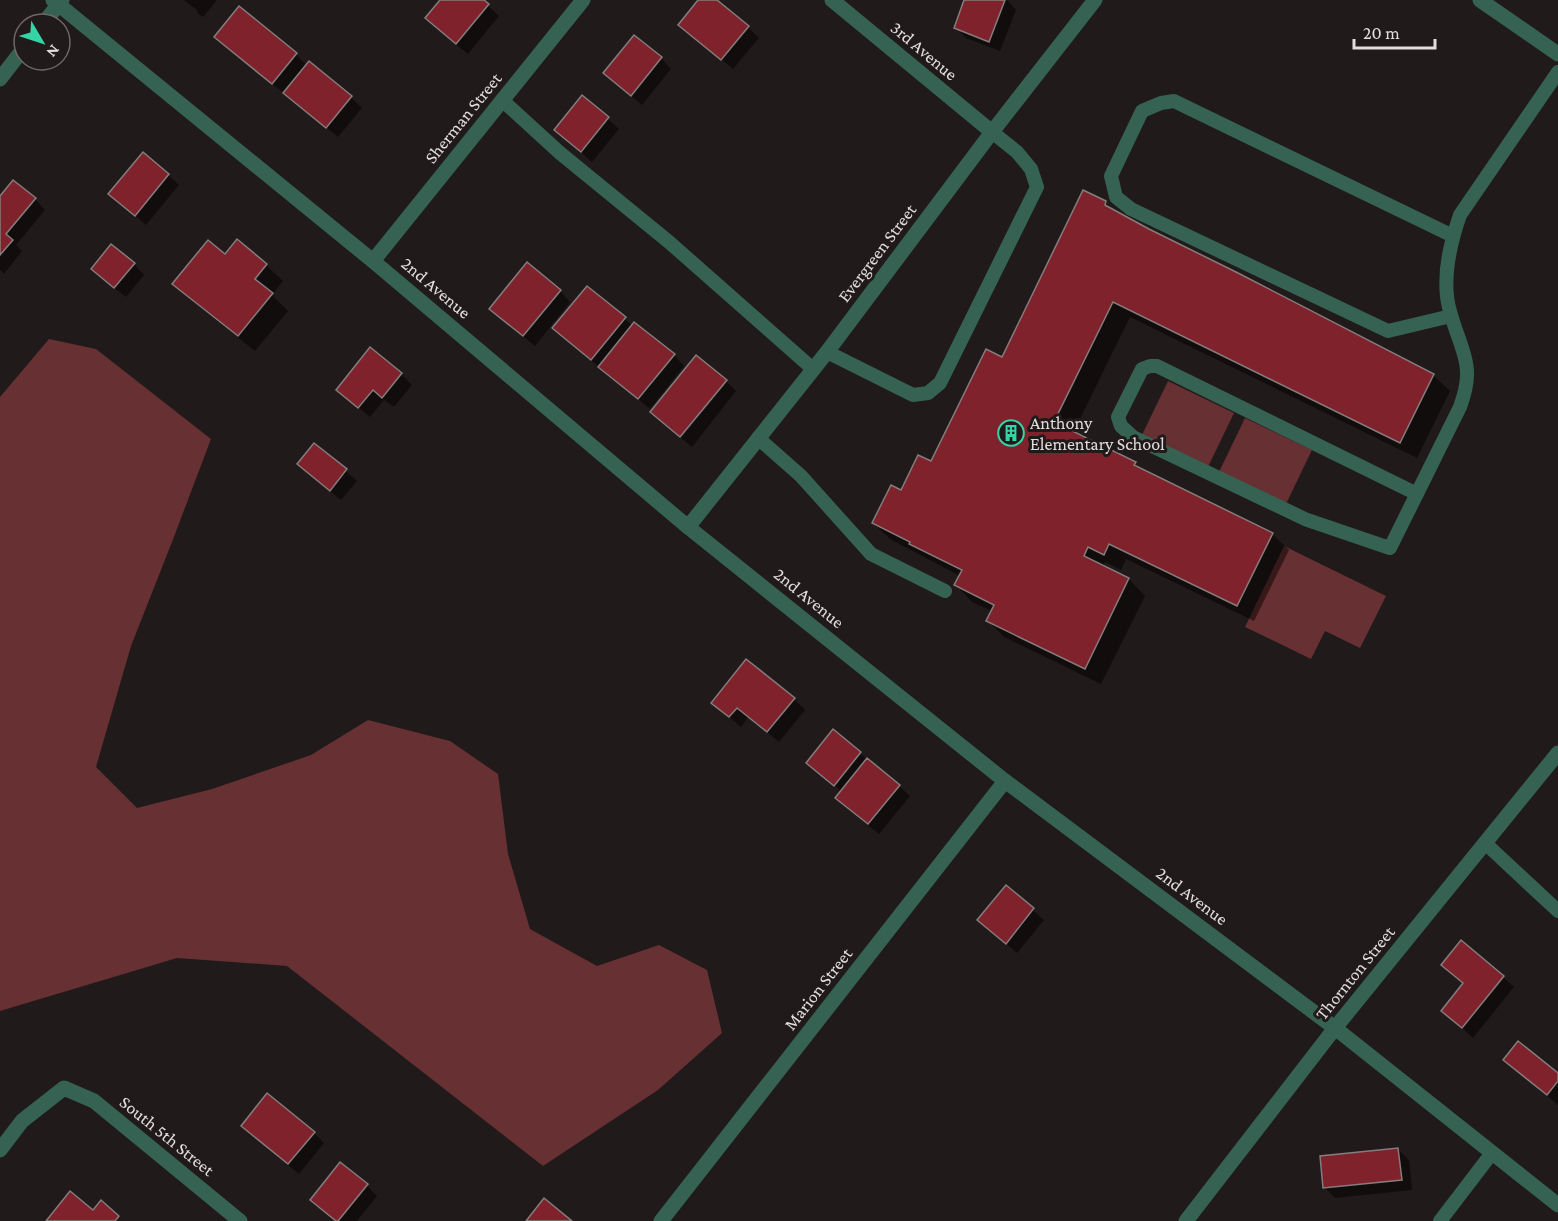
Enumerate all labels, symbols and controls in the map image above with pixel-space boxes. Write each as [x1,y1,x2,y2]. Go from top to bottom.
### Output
north arrow [12,12,72,72]
scale bar [1354,12,1435,50]
street label: 3rd Avenue [887,17,961,85]
text: 20 m [1363,23,1400,43]
text: N [43,42,63,61]
street label: Sherman Street [420,68,506,167]
street label: Evergreen Street [834,199,921,306]
street label: 2nd Avenue [397,253,475,323]
place label: Anthony Elementary School [1030,413,1165,454]
building icon: Anthony Elementary School [996,418,1026,448]
street label: 2nd Avenue [770,564,848,632]
street label: 2nd Avenue [1152,863,1232,929]
street label: Thornton Street [1311,921,1399,1024]
street label: Marion Street [780,943,857,1034]
street label: South 5th Street [116,1092,219,1181]

